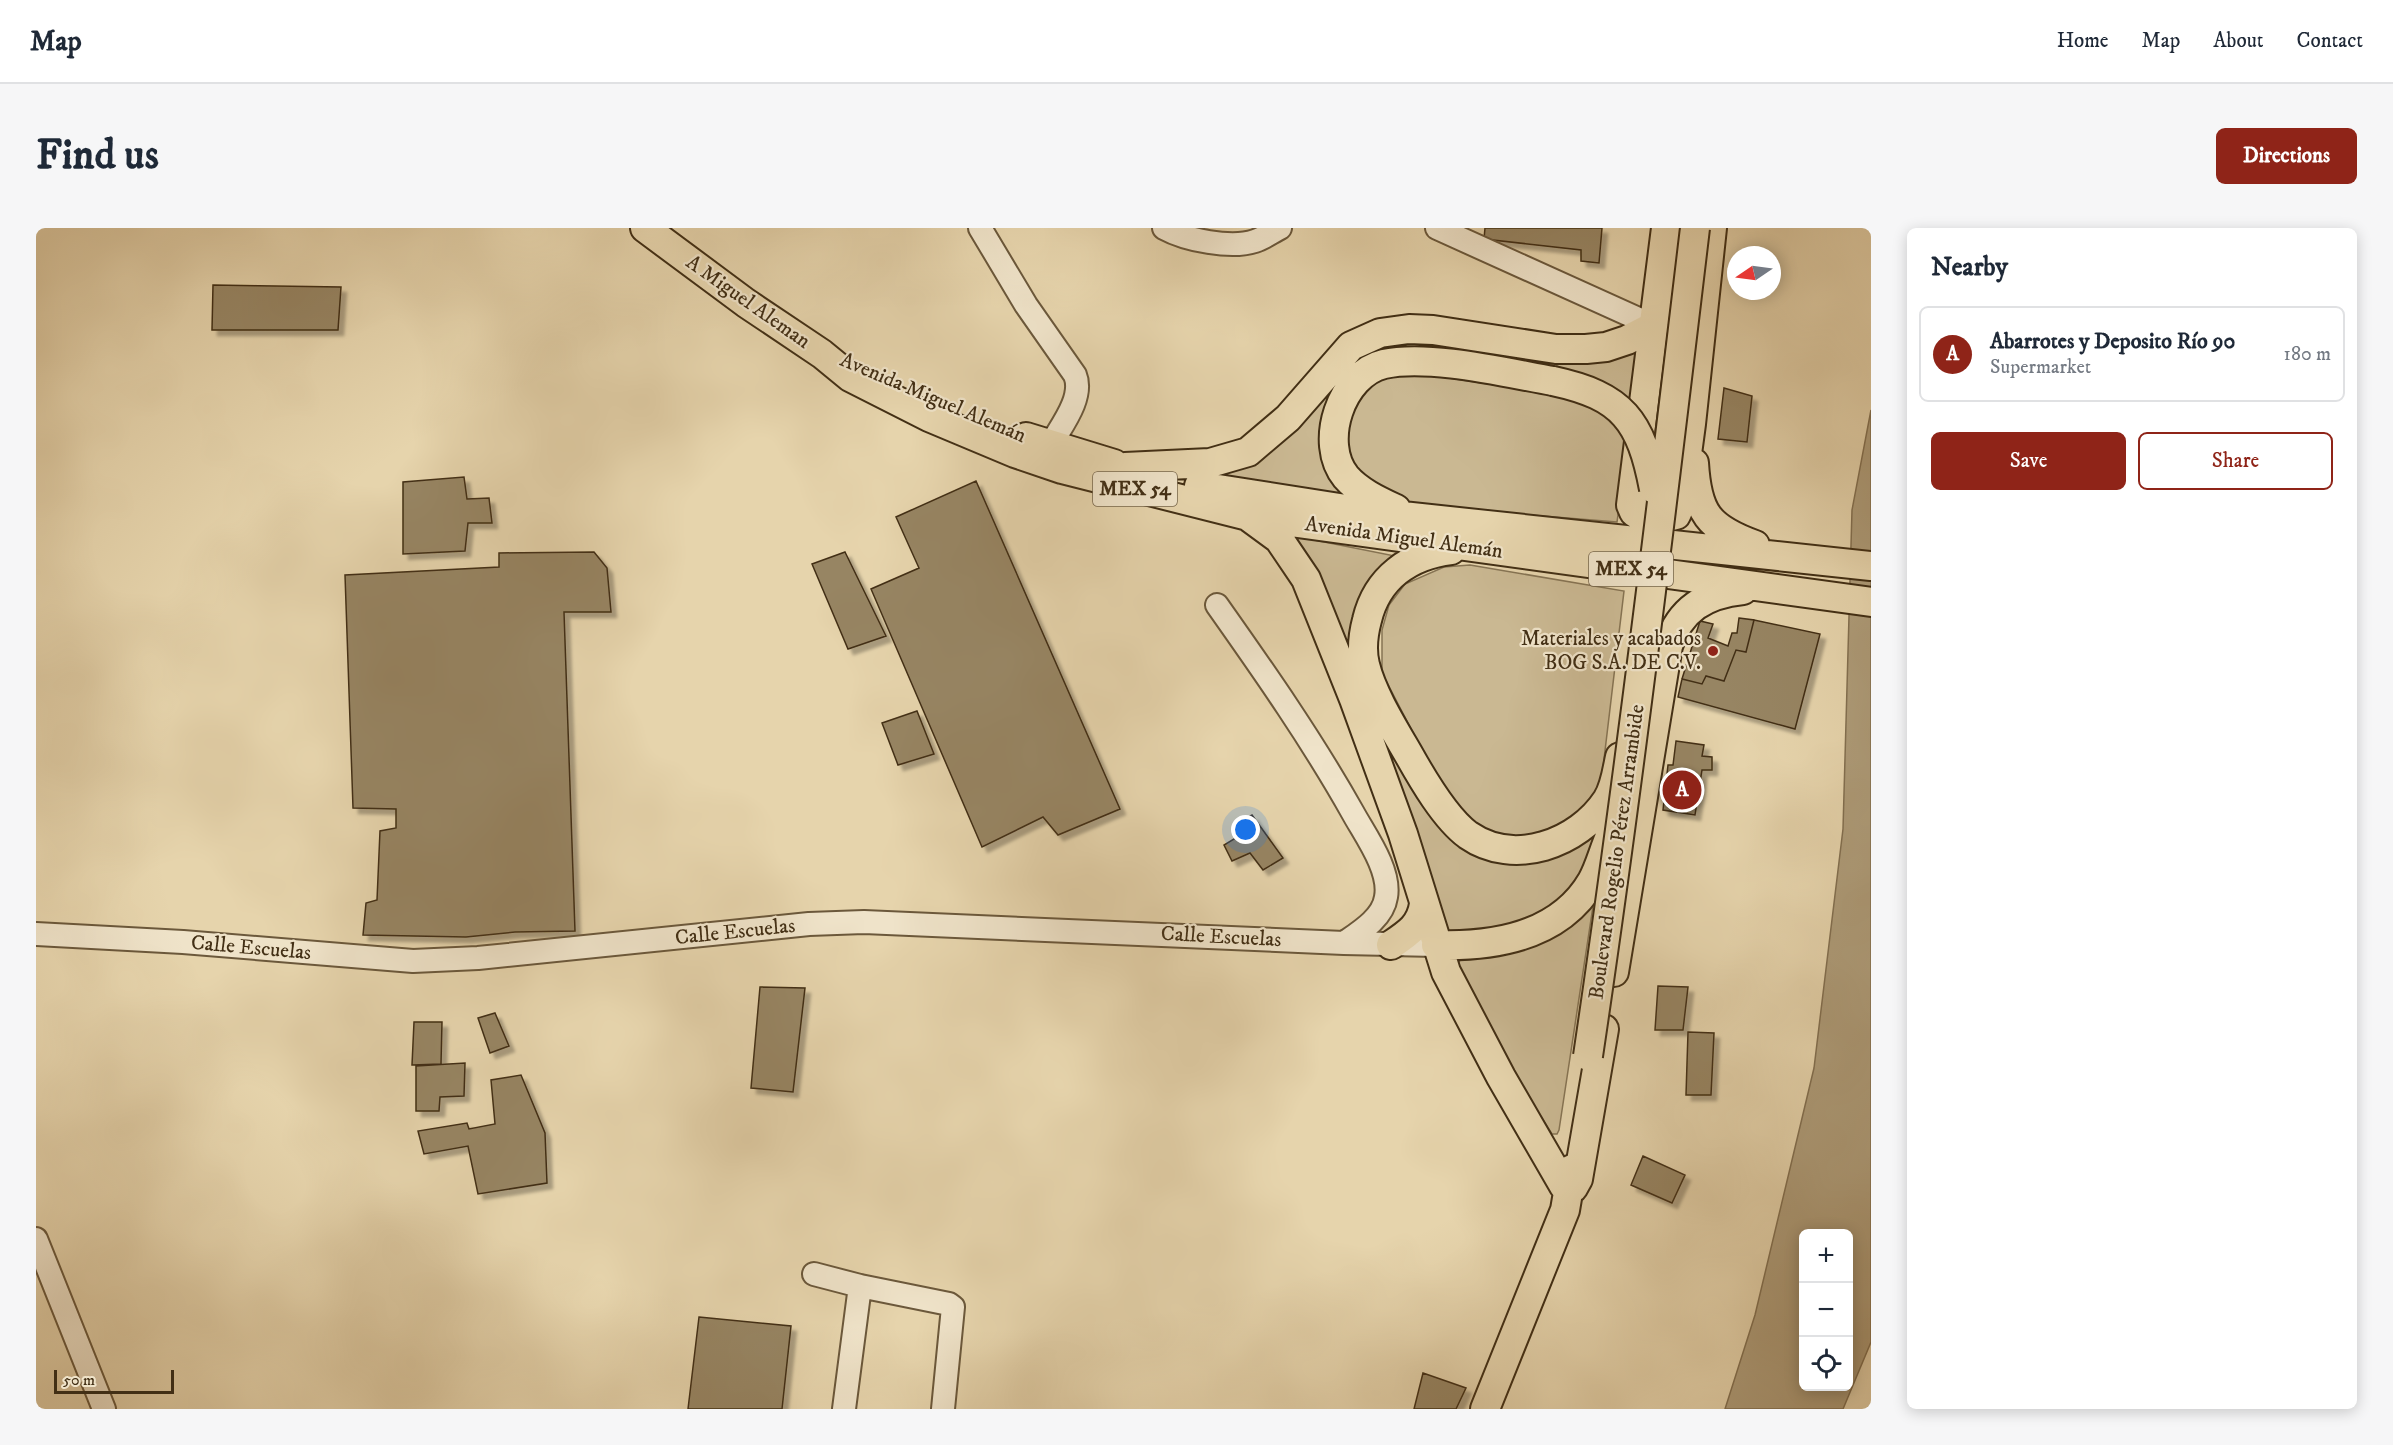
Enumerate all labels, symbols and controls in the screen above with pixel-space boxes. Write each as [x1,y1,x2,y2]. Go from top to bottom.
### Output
text: Map [30,24,82,59]
text: Home [2057,28,2109,54]
text: Map [2142,28,2180,54]
text: About [2213,28,2264,54]
text: Contact [2297,28,2363,54]
button: Directions [2216,128,2357,184]
text: Find us [36,130,159,182]
north arrow [1727,246,1781,300]
street label: A Miguel Aleman [681,249,815,355]
text: Nearby [1931,251,2008,284]
text: Abarrotes y Deposito Río 90 [1990,328,2235,355]
text: A [1946,342,1959,367]
text: 180 m [2284,342,2331,367]
street label: Avenida Miguel Alemán [836,347,1030,449]
text: Supermarket [1990,355,2091,380]
button: Save [1931,432,2126,490]
button: Share [2138,432,2333,490]
road number: MEX 54 [1093,472,1177,506]
street label: Avenida Miguel Alemán [1303,511,1505,565]
road number: MEX 54 [1589,552,1673,586]
place label: Materiales y acabados BOG S.A. DE C.V. [1521,626,1701,676]
marker: Materiales y acabados BOG S.A. DE C.V. [1706,644,1720,658]
street label: Boulevard Rogelio Pérez Arrambide [1583,703,1651,1001]
pin: A [1662,768,1702,812]
your location [1231,815,1260,844]
street label: Calle Escuelas [674,913,796,951]
street label: Calle Escuelas [1160,921,1282,953]
street label: Calle Escuelas [190,930,312,966]
map controls [1799,1229,1853,1391]
button: + [1799,1229,1853,1283]
button: − [1799,1283,1853,1337]
button: locate [1799,1337,1853,1391]
scale bar [54,1367,174,1394]
text: 50 m [63,1370,95,1390]

